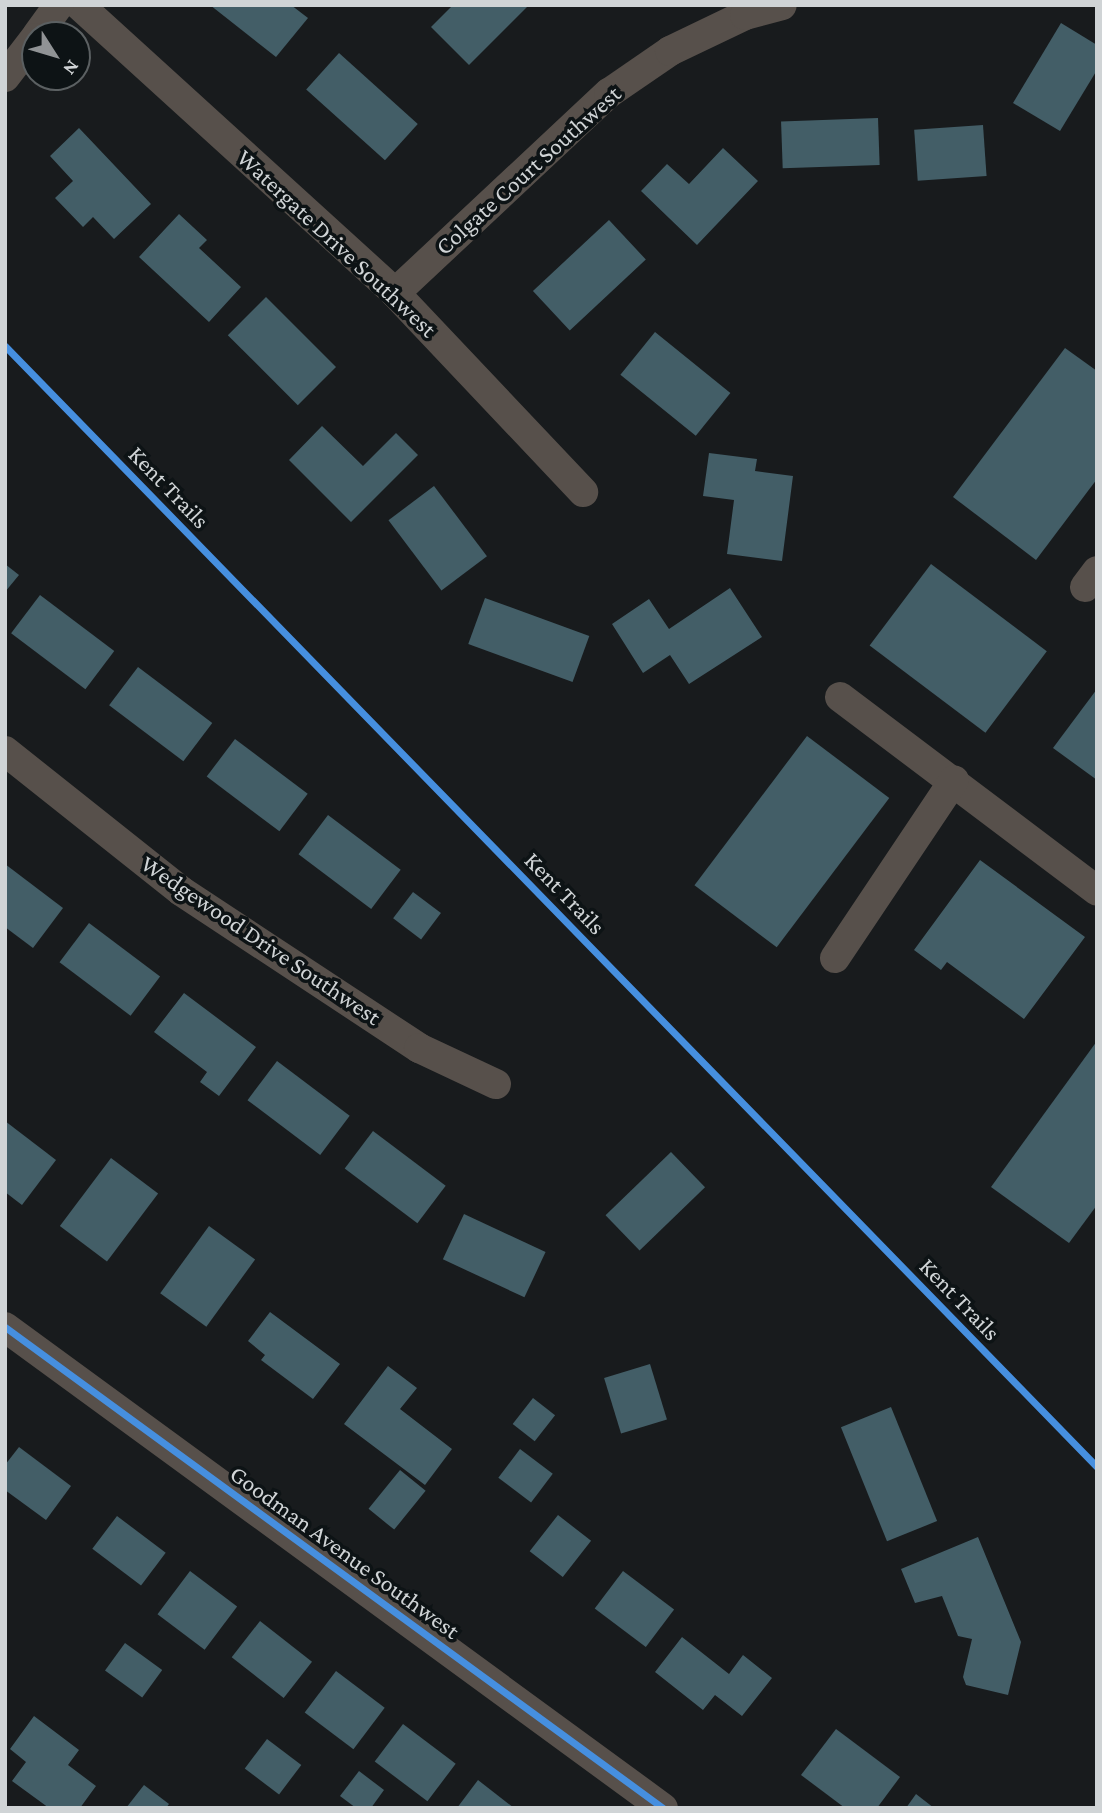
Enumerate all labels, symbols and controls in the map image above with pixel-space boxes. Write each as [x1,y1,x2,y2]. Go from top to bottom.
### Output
north arrow [21,21,91,91]
text: N [59,56,84,79]
street label: Colgate Court Southwest [429,79,627,261]
street label: Watergate Drive Southwest [231,143,443,343]
street label: Kent Trails [123,440,215,534]
street label: Kent Trails [519,846,611,940]
street label: Wedgewood Drive Southwest [136,849,386,1031]
street label: Kent Trails [914,1252,1006,1346]
street label: Goodman Avenue Southwest [225,1459,465,1645]

